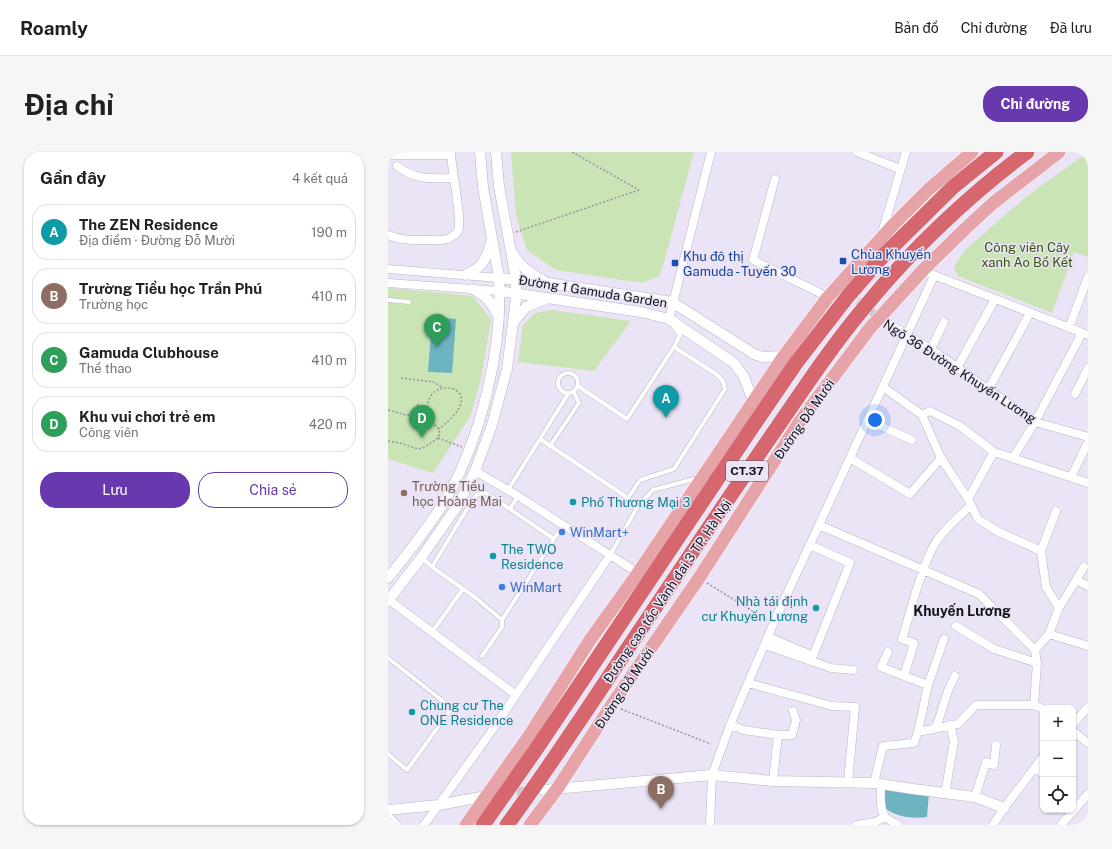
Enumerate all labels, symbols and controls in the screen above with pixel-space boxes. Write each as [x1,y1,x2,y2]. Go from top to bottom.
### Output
text: Roamly [20,17,88,39]
text: Bản đồ [894,20,939,36]
text: Chỉ đường [961,20,1028,36]
text: Đã lưu [1050,20,1092,36]
button: Chỉ đường [983,86,1088,122]
text: Địa chỉ [24,88,114,121]
text: Gần đây [40,168,106,188]
text: 4 kết quả [292,171,348,186]
text: The ZEN Residence [79,216,218,233]
text: A [49,225,59,240]
text: 190 m [311,225,347,240]
text: Địa điểm · Đường Đỗ Mười [79,233,235,248]
park label: Công viên Cây xanh Ao Bồ Kết [981,240,1073,270]
place label: Chùa Khuyến Lương [851,247,931,277]
place label: Khu đô thị Gamuda - Tuyến 30 [683,249,797,279]
marker: Chùa Khuyến Lương [838,256,848,266]
marker: Khu đô thị Gamuda - Tuyến 30 [670,258,680,268]
street label: Đường 1 Gamuda Garden [518,272,668,311]
text: Trường Tiểu học Trần Phú [79,280,262,297]
text: B [50,289,58,304]
text: 410 m [311,289,347,304]
text: Trường học [79,297,148,312]
pin: C [424,314,450,347]
street label: Ngõ 36 Đường Khuyến Lương [880,316,1039,427]
text: Gamuda Clubhouse [79,344,219,361]
text: C [49,353,59,368]
text: 410 m [311,353,347,368]
text: Thể thao [79,361,132,376]
street label: Đường Đỗ Mười [771,376,838,462]
pin: A [653,385,679,418]
pin: D [409,405,435,438]
text: Khu vui chơi trẻ em [79,408,215,425]
your location [865,410,885,430]
text: D [49,417,59,432]
text: 420 m [309,417,347,432]
text: Công viên [79,425,139,440]
road number: CT.37 [726,461,768,481]
button: Lưu [40,472,190,508]
button: Chia sẻ [198,472,348,508]
place label: Trường Tiểu học Hoàng Mai [412,479,502,509]
marker: Trường Tiểu học Hoàng Mai [399,488,409,498]
place label: Phố Thương Mại 3 [581,495,690,510]
marker: Phố Thương Mại 3 [568,497,578,507]
street label: Đường cao tốc Vành đai 3 TP. Hà Nội [600,497,735,686]
place label: WinMart+ [570,525,629,540]
marker: WinMart+ [557,527,567,537]
place label: The TWO Residence [501,542,564,572]
marker: The TWO Residence [488,551,498,561]
place label: WinMart [510,580,562,595]
marker: WinMart [497,582,507,592]
place label: Nhà tái định cư Khuyến Lương [701,594,808,624]
marker: Nhà tái định cư Khuyến Lương [811,603,821,613]
district label: Khuyến Lương [913,603,1011,619]
street label: Đường Đỗ Mười [592,645,657,732]
place label: Chung cư The ONE Residence [420,698,513,728]
map controls [1040,705,1076,813]
button: + [1040,705,1076,741]
marker: Chung cư The ONE Residence [407,707,417,717]
button: − [1040,741,1076,777]
pin: B [648,776,674,809]
button: locate [1040,777,1076,813]

